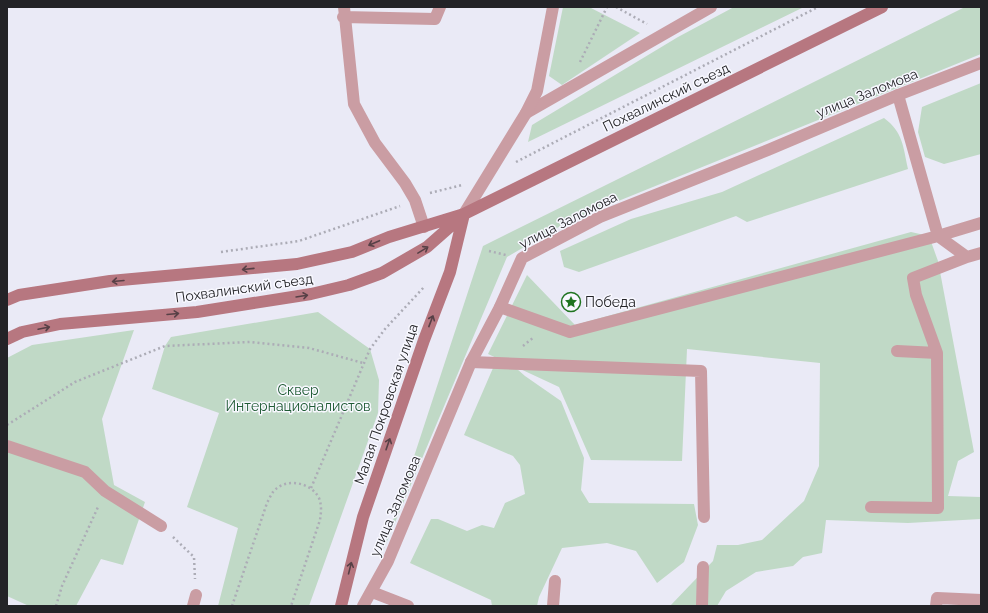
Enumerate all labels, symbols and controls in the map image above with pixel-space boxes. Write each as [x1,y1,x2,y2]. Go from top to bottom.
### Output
street label: Похвалинский съезд [600,59,732,135]
street label: улица Заломова [814,65,920,121]
street label: улица Заломова [516,188,620,252]
one-way arrow [369,240,381,247]
one-way arrow [417,246,428,254]
one-way arrow [241,265,254,273]
street label: Похвалинский съезд [174,270,314,306]
one-way arrow [112,277,125,284]
one-way arrow [295,291,308,299]
place icon: Победа [560,291,582,313]
place label: Победа [585,294,636,310]
one-way arrow [166,310,179,318]
one-way arrow [427,316,435,328]
street label: Малая Покровская улица [351,322,421,486]
one-way arrow [37,323,50,331]
park label: Сквер Интернационалистов [225,382,371,414]
one-way arrow [385,438,392,451]
street label: улица Заломова [367,453,423,559]
one-way arrow [347,562,355,575]

